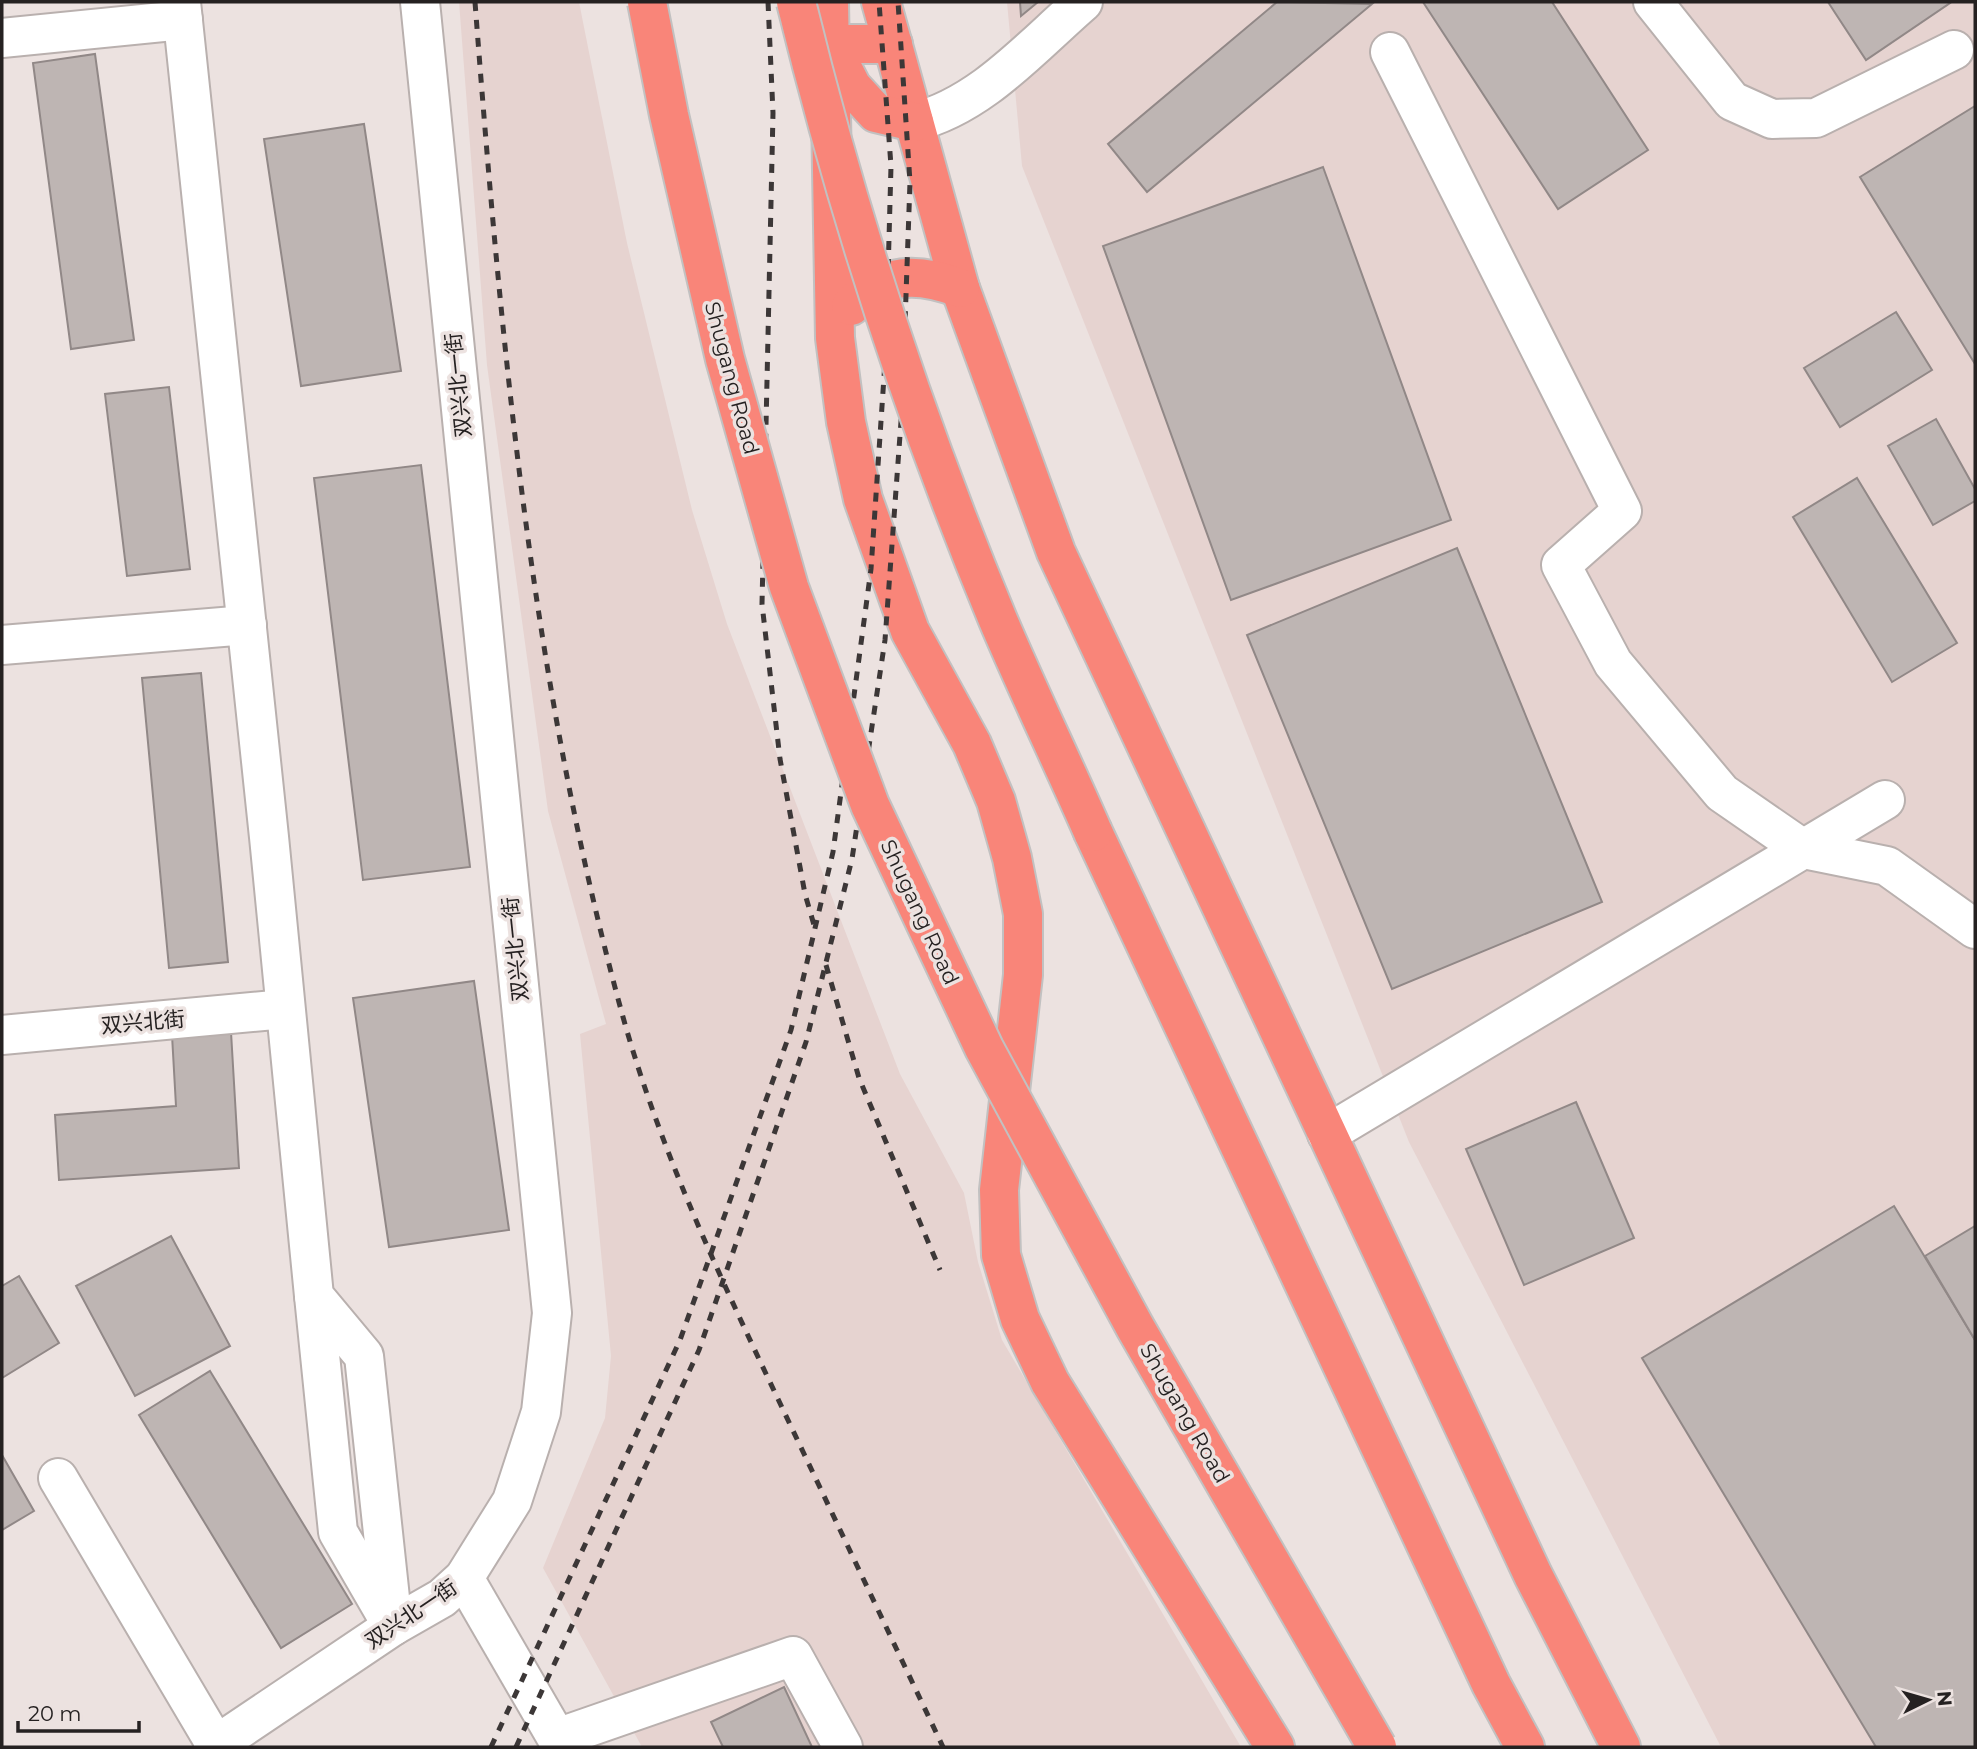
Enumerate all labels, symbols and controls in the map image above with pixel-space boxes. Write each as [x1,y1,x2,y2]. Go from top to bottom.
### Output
street label: Shugang Road [700,299,764,457]
street label: 双兴北一街 [440,331,476,439]
street label: Shugang Road [875,836,965,988]
street label: 双兴北一街 [497,895,533,1003]
street label: 双兴北街 [100,1006,186,1038]
street label: Shugang Road [1135,1339,1235,1487]
street label: 双兴北一街 [360,1574,462,1654]
north arrow [1893,1665,1963,1735]
scale bar [18,1690,138,1734]
text: N [1932,1690,1957,1707]
text: 20 m [28,1701,82,1726]

